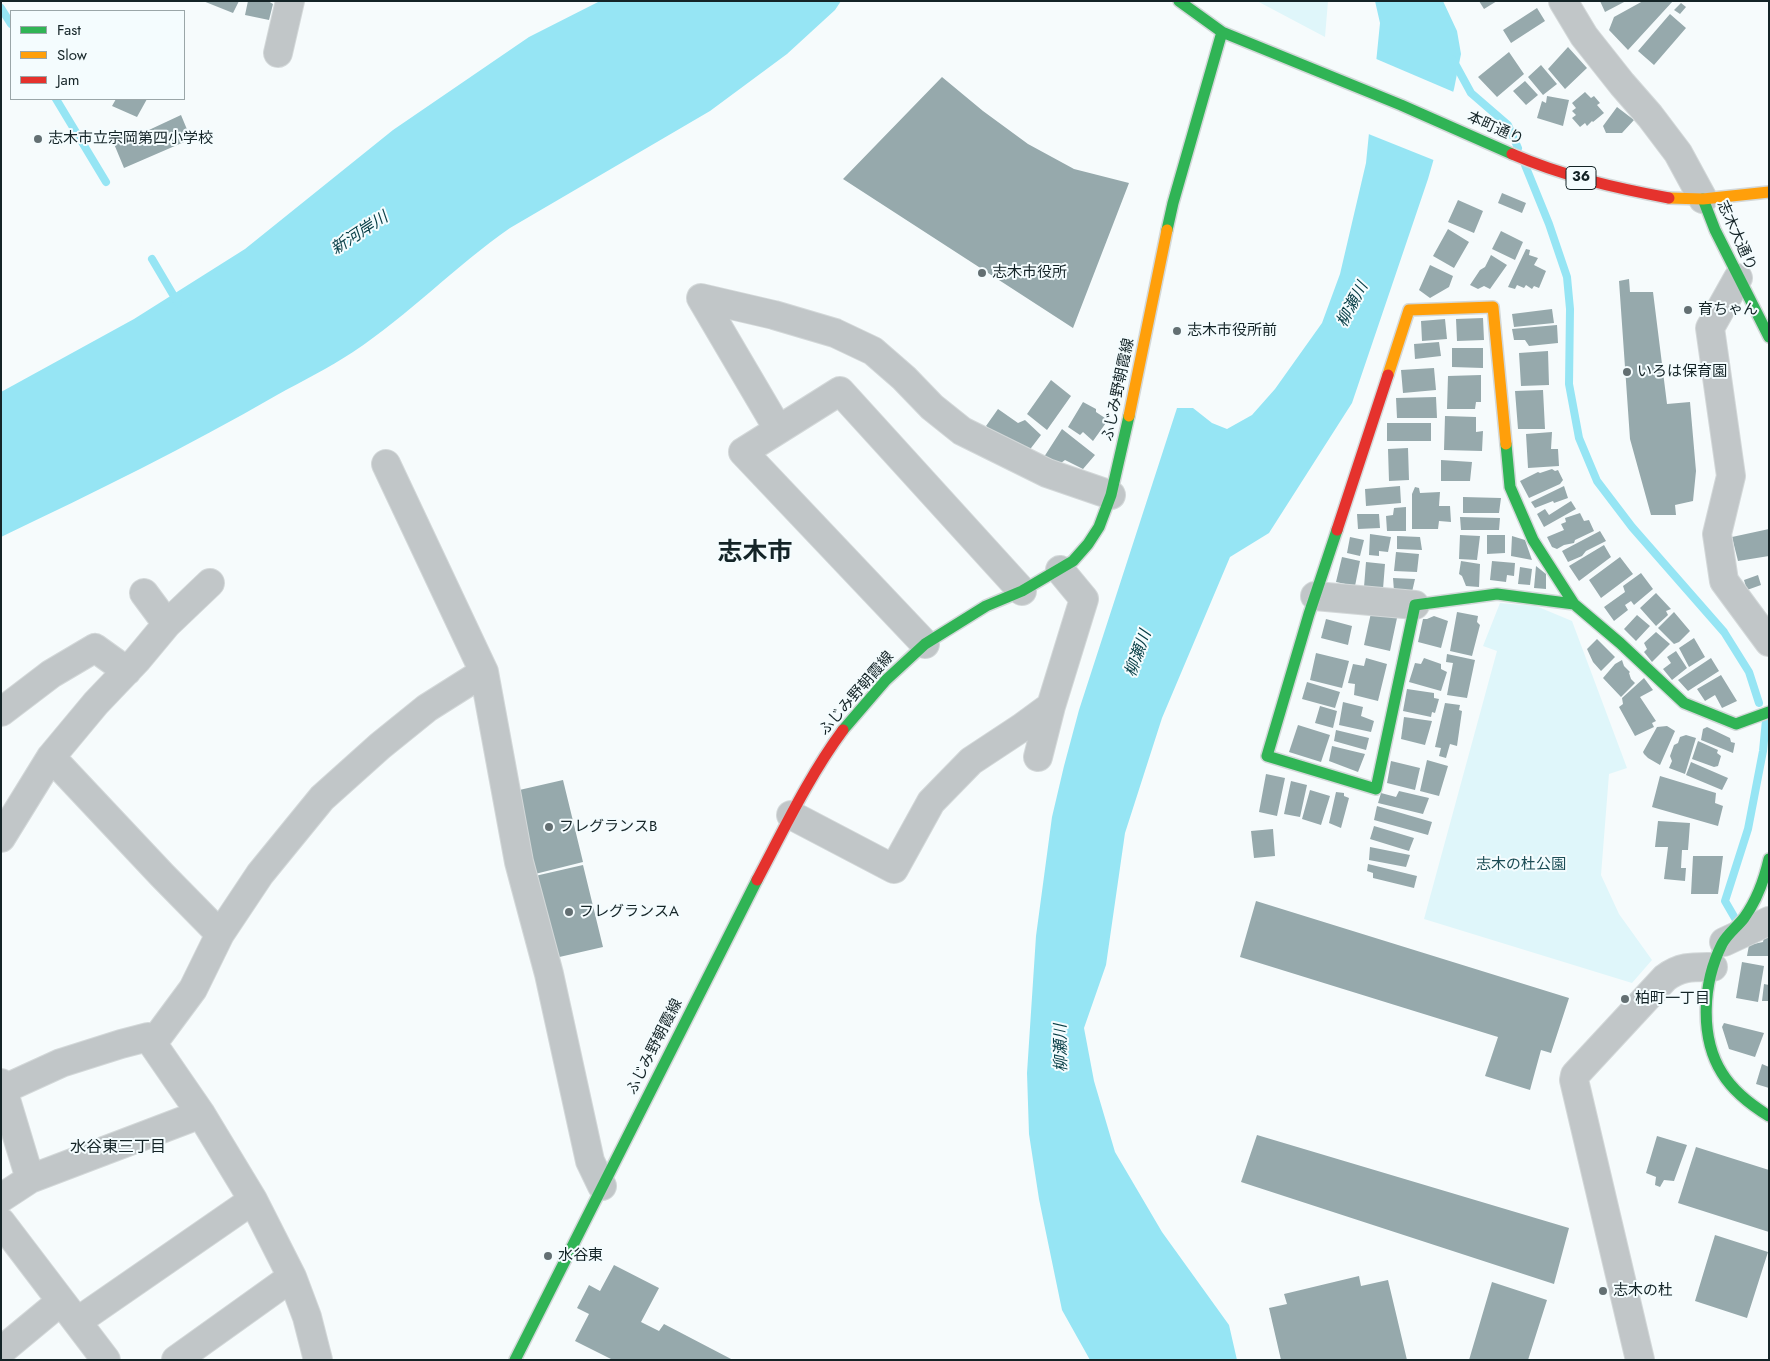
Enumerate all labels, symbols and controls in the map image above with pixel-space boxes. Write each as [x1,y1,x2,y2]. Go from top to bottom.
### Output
legend [10,10,185,100]
text: Fast [57,19,81,41]
text: Slow [57,44,87,66]
text: Jam [57,69,80,91]
street label: 本町通り [1464,109,1526,149]
place label: 志木市立宗岡第四小学校 [48,130,213,148]
marker: 志木市立宗岡第四小学校 [32,133,44,145]
road number: 36 [1566,167,1596,190]
street label: 志木大通り [1713,198,1759,274]
water label: 新河岸川 [328,209,392,259]
place label: 志木市役所 [992,264,1067,282]
marker: 志木市役所 [976,267,988,279]
water label: 柳瀬川 [1333,279,1373,331]
place label: 育ちゃん [1698,301,1758,319]
marker: 育ちゃん [1682,304,1694,316]
place label: 志木市役所前 [1187,322,1277,340]
marker: 志木市役所前 [1171,325,1183,337]
street label: ふじみ野朝霞線 [1099,337,1139,443]
place label: いろは保育園 [1637,363,1727,381]
marker: いろは保育園 [1621,366,1633,378]
district label: 志木市 [718,539,792,569]
water label: 柳瀬川 [1122,628,1156,680]
street label: ふじみ野朝霞線 [816,648,898,740]
place label: フレグランスB [559,818,657,836]
marker: フレグランスB [543,821,555,833]
park label: 志木の杜公園 [1476,856,1566,874]
place label: フレグランスA [579,903,679,921]
marker: フレグランスA [563,906,575,918]
place label: 柏町一丁目 [1635,990,1710,1008]
marker: 柏町一丁目 [1619,993,1631,1005]
street label: ふじみ野朝霞線 [623,996,687,1098]
water label: 柳瀬川 [1052,1024,1072,1072]
district label: 水谷東三丁目 [70,1138,166,1158]
place label: 水谷東 [558,1247,603,1265]
marker: 水谷東 [542,1250,554,1262]
place label: 志木の杜 [1613,1282,1673,1300]
marker: 志木の杜 [1597,1285,1609,1297]

